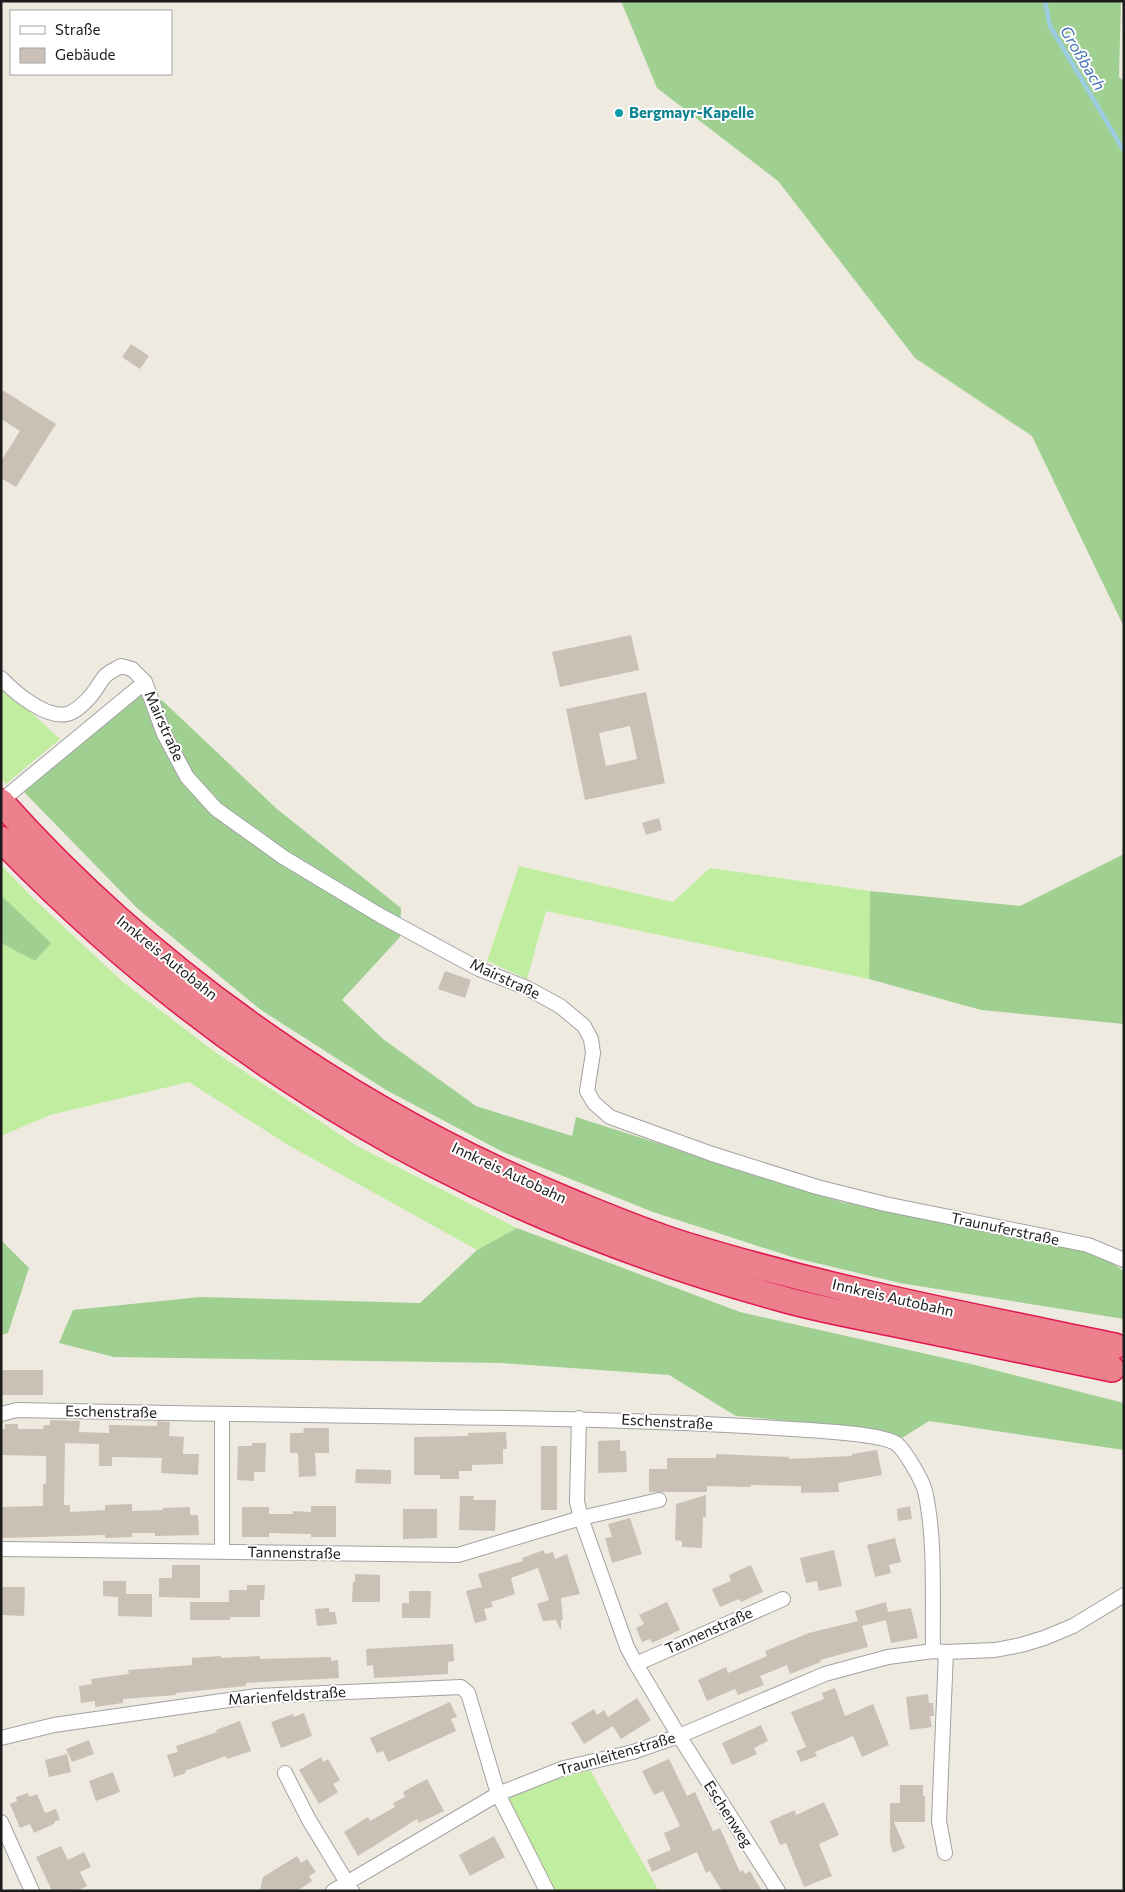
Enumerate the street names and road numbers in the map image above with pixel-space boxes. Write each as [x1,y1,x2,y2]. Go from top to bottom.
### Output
street label: Mairstraße [141,688,188,764]
street label: Innkreis Autobahn [114,911,222,1003]
street label: Mairstraße [468,954,543,1002]
street label: Innkreis Autobahn [449,1138,570,1206]
street label: Traunuferstraße [949,1208,1061,1248]
street label: Innkreis Autobahn [831,1274,956,1320]
street label: Eschenstraße [65,1401,157,1421]
street label: Eschenstraße [621,1410,713,1432]
street label: Tannenstraße [247,1542,341,1562]
street label: Tannenstraße [662,1603,755,1657]
street label: Marienfeldstraße [227,1682,346,1708]
street label: Traunleitenstraße [556,1728,677,1778]
street label: Eschenweg [701,1777,757,1850]

